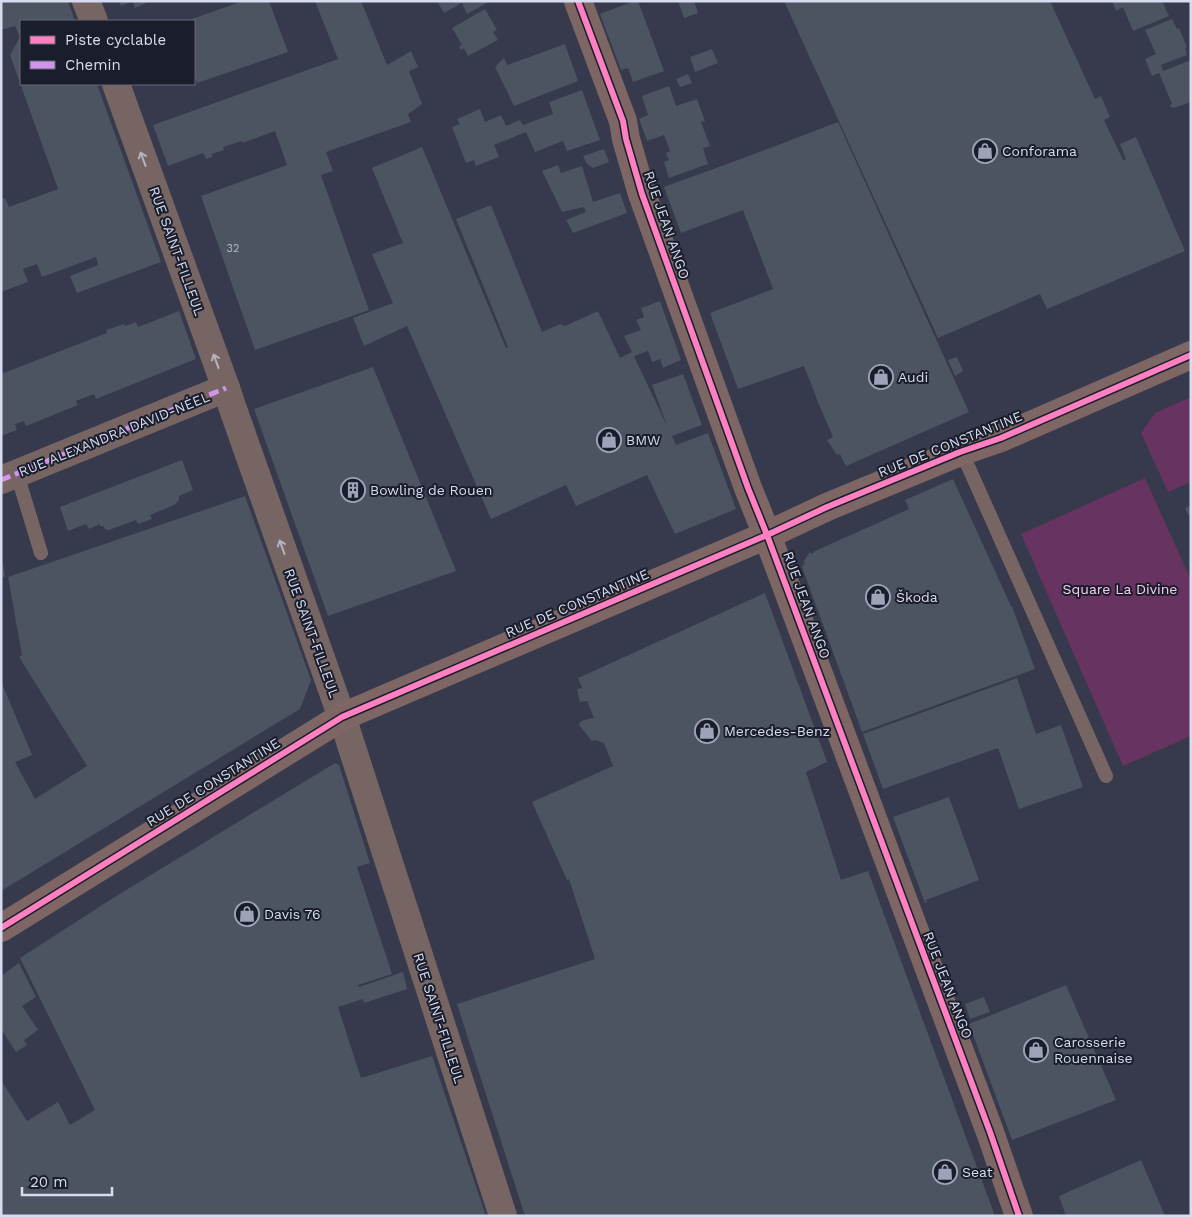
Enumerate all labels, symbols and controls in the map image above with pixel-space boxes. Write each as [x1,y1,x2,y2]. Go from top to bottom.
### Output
legend [20,20,195,85]
text: Piste cyclable [65,31,166,49]
text: Chemin [65,56,121,74]
shop icon: Conforama [972,138,998,164]
place label: Conforama [1002,143,1077,159]
one-way arrow [138,151,147,167]
street label: RUE JEAN ANGO [641,169,693,281]
street label: RUE SAINT-FILLEUL [146,184,208,318]
house number: 32 [227,242,239,255]
one-way arrow [211,354,220,369]
shop icon: Audi [868,364,894,390]
place label: Audi [898,369,928,385]
street label: RUE ALEXANDRA DAVID-NÉEL [16,388,212,480]
street label: RUE DE CONSTANTINE [876,408,1025,480]
shop icon: BMW [596,427,622,453]
place label: BMW [626,432,661,448]
building icon: Bowling de Rouen [340,477,366,503]
place label: Bowling de Rouen [370,482,492,498]
one-way arrow [277,540,286,555]
street label: RUE JEAN ANGO [780,549,834,661]
street label: RUE DE CONSTANTINE [503,565,651,640]
street label: RUE SAINT-FILLEUL [281,566,343,700]
park label: Square La Divine [1063,581,1177,597]
shop icon: Škoda [865,584,891,610]
place label: Škoda [896,589,938,605]
shop icon: Mercedes-Benz [694,718,720,744]
place label: Mercedes-Benz [724,723,830,739]
street label: RUE DE CONSTANTINE [143,734,283,830]
shop icon: Davis 76 [234,901,260,927]
place label: Davis 76 [264,906,320,922]
street label: RUE JEAN ANGO [920,929,976,1041]
street label: RUE SAINT-FILLEUL [410,951,468,1085]
place label: Carosserie Rouennaise [1054,1034,1133,1066]
shop icon: Carosserie Rouennaise [1023,1037,1049,1063]
shop icon: Seat [932,1159,958,1185]
scale bar [22,1164,112,1196]
place label: Seat [962,1164,993,1180]
text: 20 m [30,1173,68,1191]

